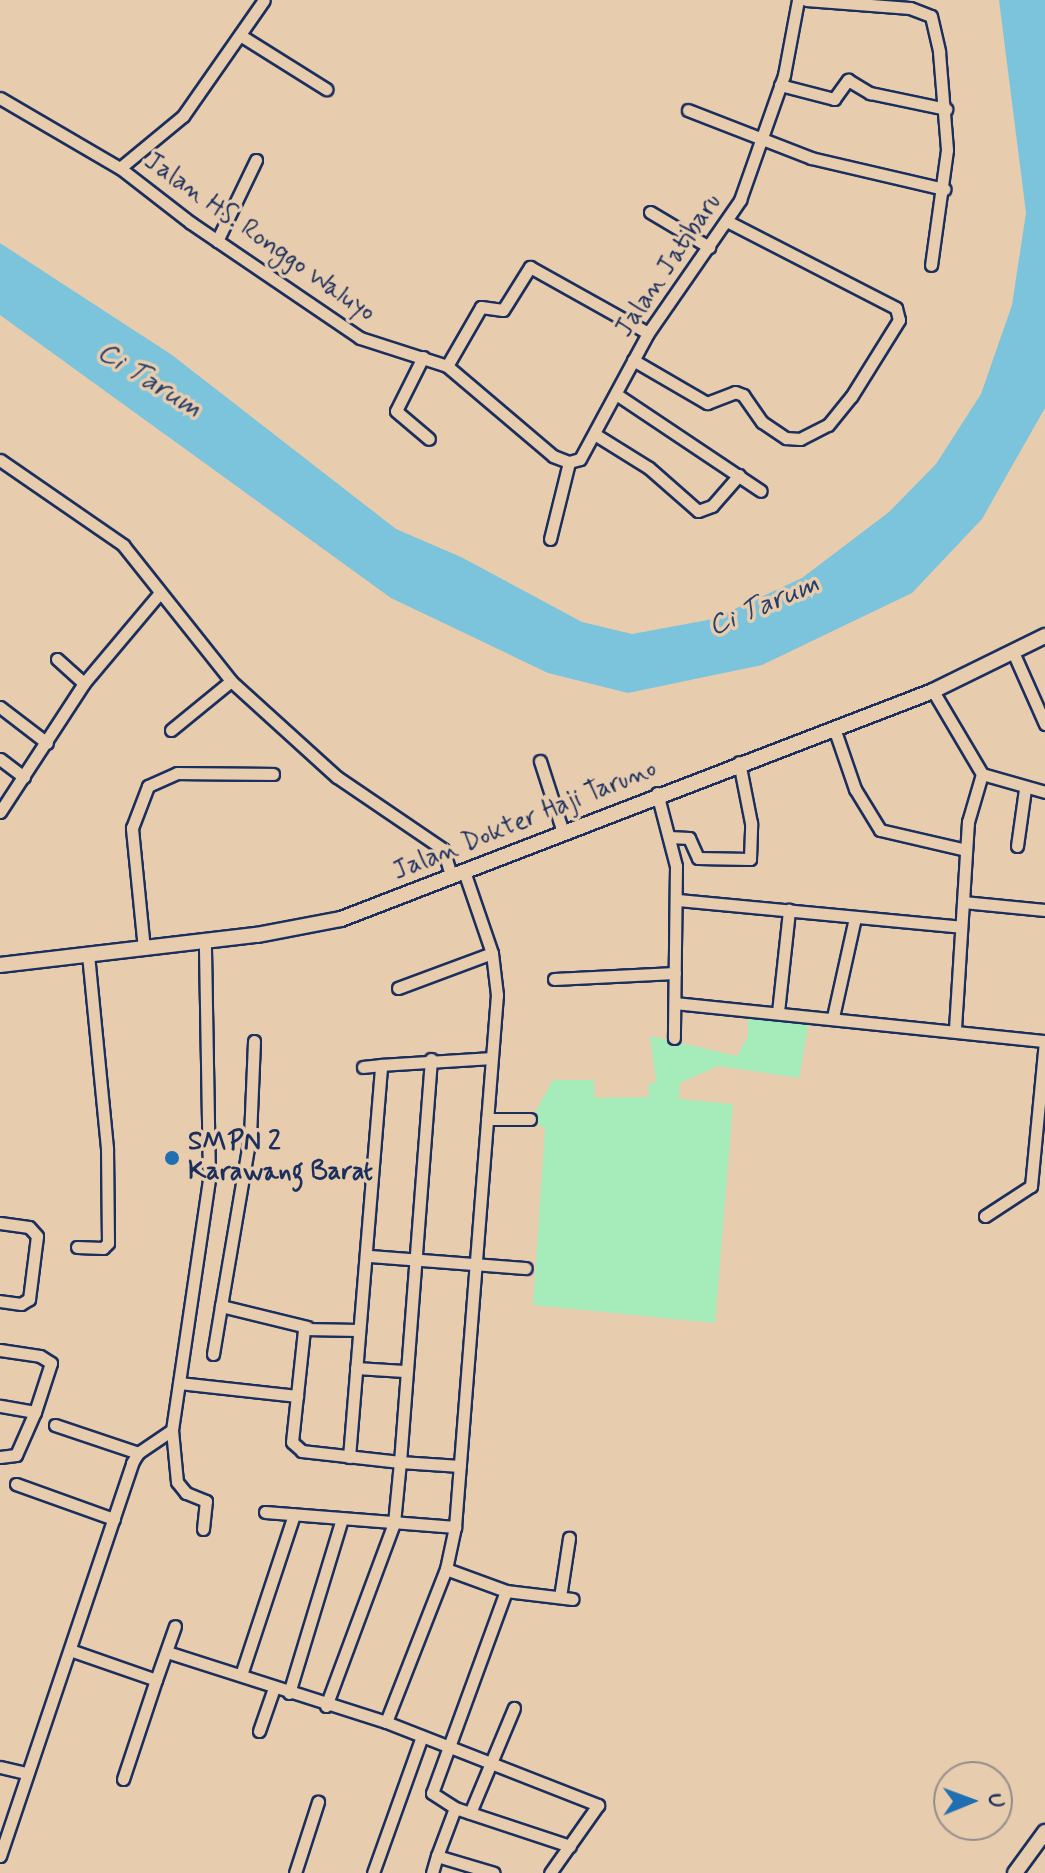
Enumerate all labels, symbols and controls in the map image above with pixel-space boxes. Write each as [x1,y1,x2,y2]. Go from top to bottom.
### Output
street label: Jalan HS. Ronggo Waluyo [138,147,380,329]
street label: Jalan Jatibaru [610,189,728,343]
water label: Ci Tarum [93,337,205,425]
water label: Ci Tarum [706,569,822,643]
street label: Jalan Dokter Haji Taruno [386,753,664,889]
place label: SMPN 2 Karawang Barat [188,1127,374,1188]
marker: SMPN 2 Karawang Barat [163,1149,181,1167]
north arrow [933,1761,1013,1841]
text: U [981,1793,1009,1808]

